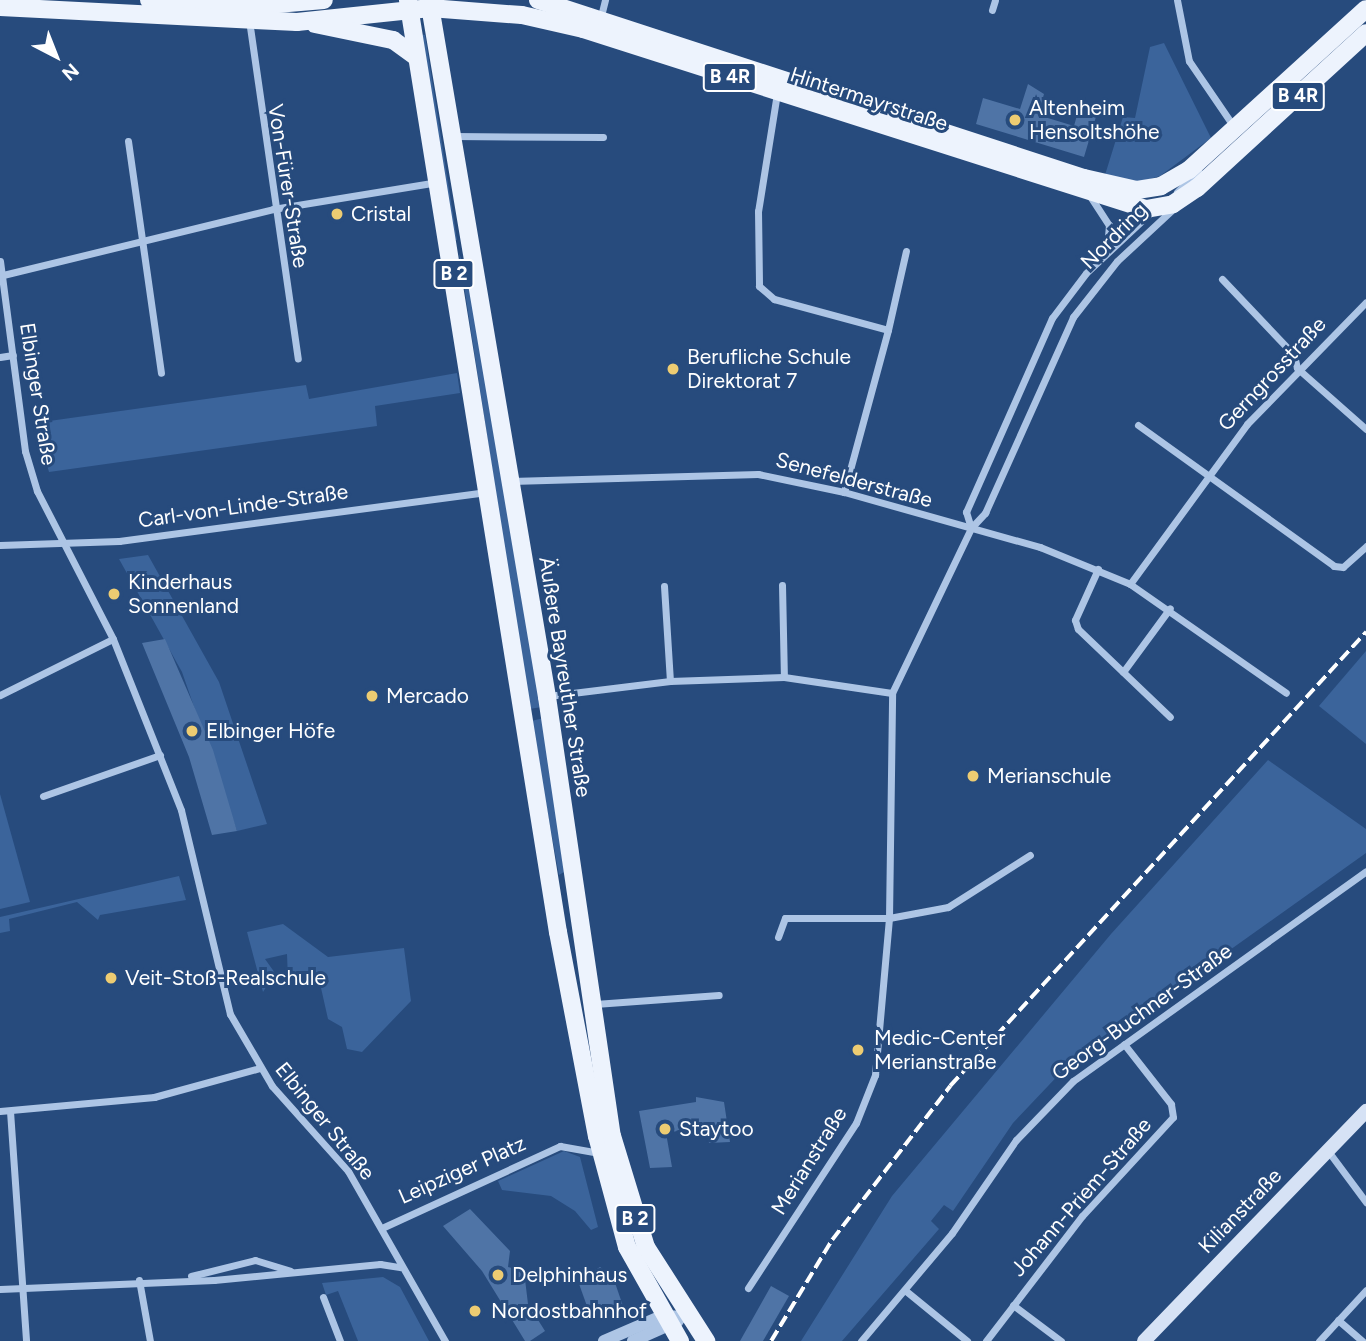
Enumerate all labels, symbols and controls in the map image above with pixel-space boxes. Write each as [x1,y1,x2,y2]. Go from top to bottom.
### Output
north arrow [21,21,91,91]
text: N [57,59,84,85]
road number: B 4R [702,61,758,92]
street label: Hintermayrstraße [787,62,951,136]
road number: B 4R [1270,80,1326,111]
place label: Altenheim Hensoltshöhe [1029,95,1159,145]
street label: Von-Fürer-Straße [263,102,313,270]
marker: Altenheim Hensoltshöhe [1007,112,1023,128]
street label: Nordring [1075,197,1153,275]
place label: Cristal [351,201,411,227]
marker: Cristal [329,206,345,222]
road number: B 2 [433,258,475,290]
street label: Gerngrosstraße [1213,312,1331,436]
street label: Elbinger Straße [14,321,62,467]
place label: Berufliche Schule Direktorat 7 [687,344,851,394]
marker: Berufliche Schule Direktorat 7 [665,361,681,377]
street label: Senefelderstraße [773,447,935,513]
street label: Carl-von-Linde-Straße [136,479,350,533]
street label: Äußere Bayreuther Straße [534,555,596,799]
place label: Kinderhaus Sonnenland [128,569,239,619]
marker: Kinderhaus Sonnenland [106,586,122,602]
place label: Mercado [386,683,469,709]
marker: Mercado [364,688,380,704]
place label: Elbinger Höfe [206,718,335,744]
marker: Elbinger Höfe [184,723,200,739]
place label: Merianschule [987,763,1111,789]
marker: Merianschule [965,768,981,784]
street label: Georg-Buchner-Straße [1047,938,1237,1086]
place label: Veit-Stoß-Realschule [125,965,326,991]
marker: Veit-Stoß-Realschule [103,970,119,986]
place label: Medic-Center Merianstraße [874,1025,1005,1075]
marker: Medic-Center Merianstraße [848,1040,868,1060]
street label: Elbinger Straße [270,1057,380,1185]
street label: Merianstraße [766,1102,852,1220]
street label: Johann-Priem-Straße [1005,1113,1157,1281]
place label: Staytoo [679,1116,754,1142]
marker: Staytoo [657,1121,673,1137]
street label: Leipziger Platz [394,1131,530,1209]
street label: Kilianstraße [1193,1163,1287,1259]
road number: B 2 [614,1204,656,1234]
place label: Delphinhaus [512,1262,627,1288]
marker: Delphinhaus [490,1267,506,1283]
place label: Nordostbahnhof [491,1298,647,1324]
marker: Nordostbahnhof [465,1301,485,1321]

